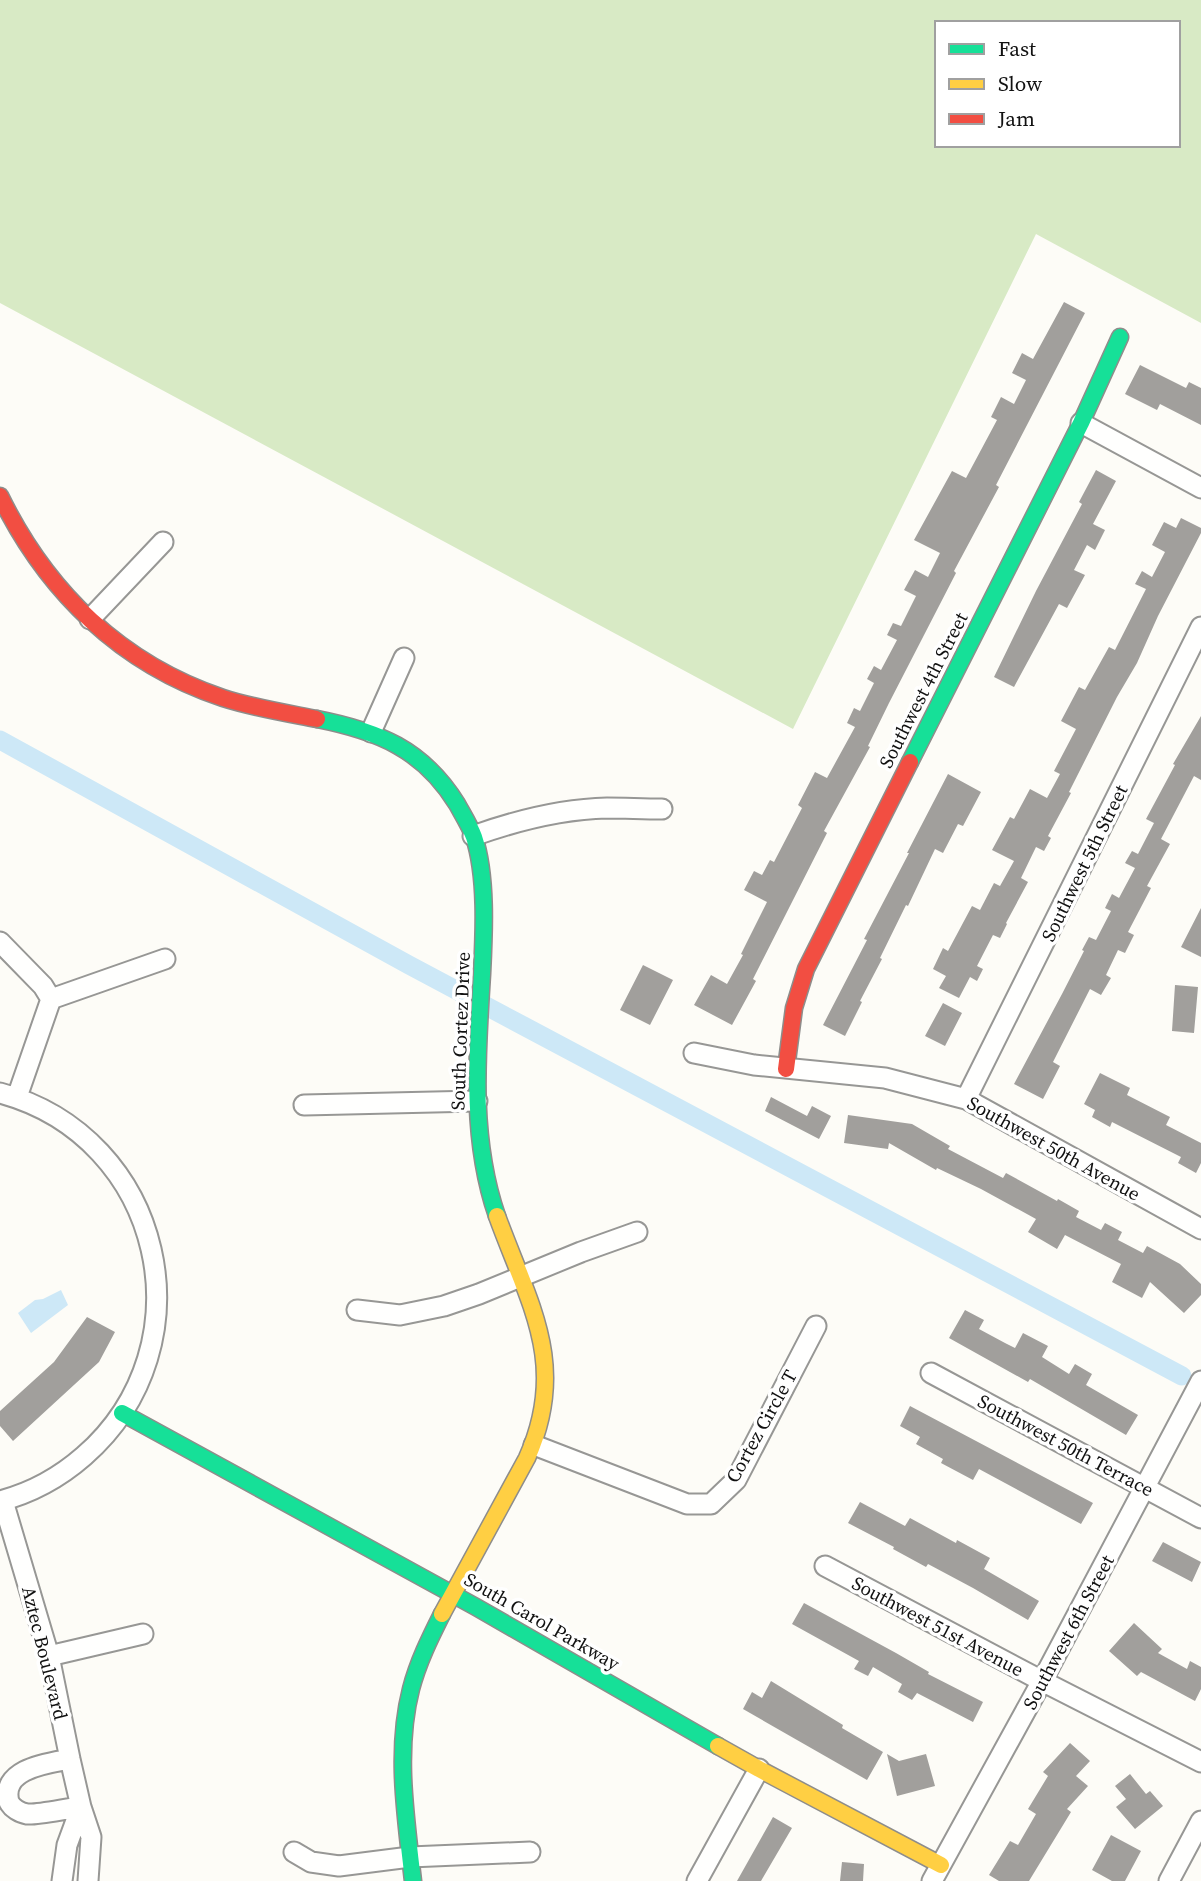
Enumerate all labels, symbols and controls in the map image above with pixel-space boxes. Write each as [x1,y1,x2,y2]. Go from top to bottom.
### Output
legend [935,21,1180,147]
text: Fast [998,34,1036,63]
text: Slow [998,69,1042,98]
text: Jam [997,104,1035,133]
street label: Southwest 4th Street [873,607,974,772]
street label: Southwest 5th Street [1035,780,1134,946]
street label: South Cortez Drive [444,951,476,1111]
street label: Southwest 50th Avenue [963,1090,1145,1206]
street label: Cortez Circle T [719,1364,803,1487]
street label: Southwest 50th Terrace [973,1388,1159,1502]
street label: Southwest 6th Street [1016,1550,1120,1714]
street label: South Carol Parkway [460,1566,625,1676]
street label: Southwest 51st Avenue [848,1570,1028,1682]
street label: Aztec Boulevard [16,1584,74,1723]

